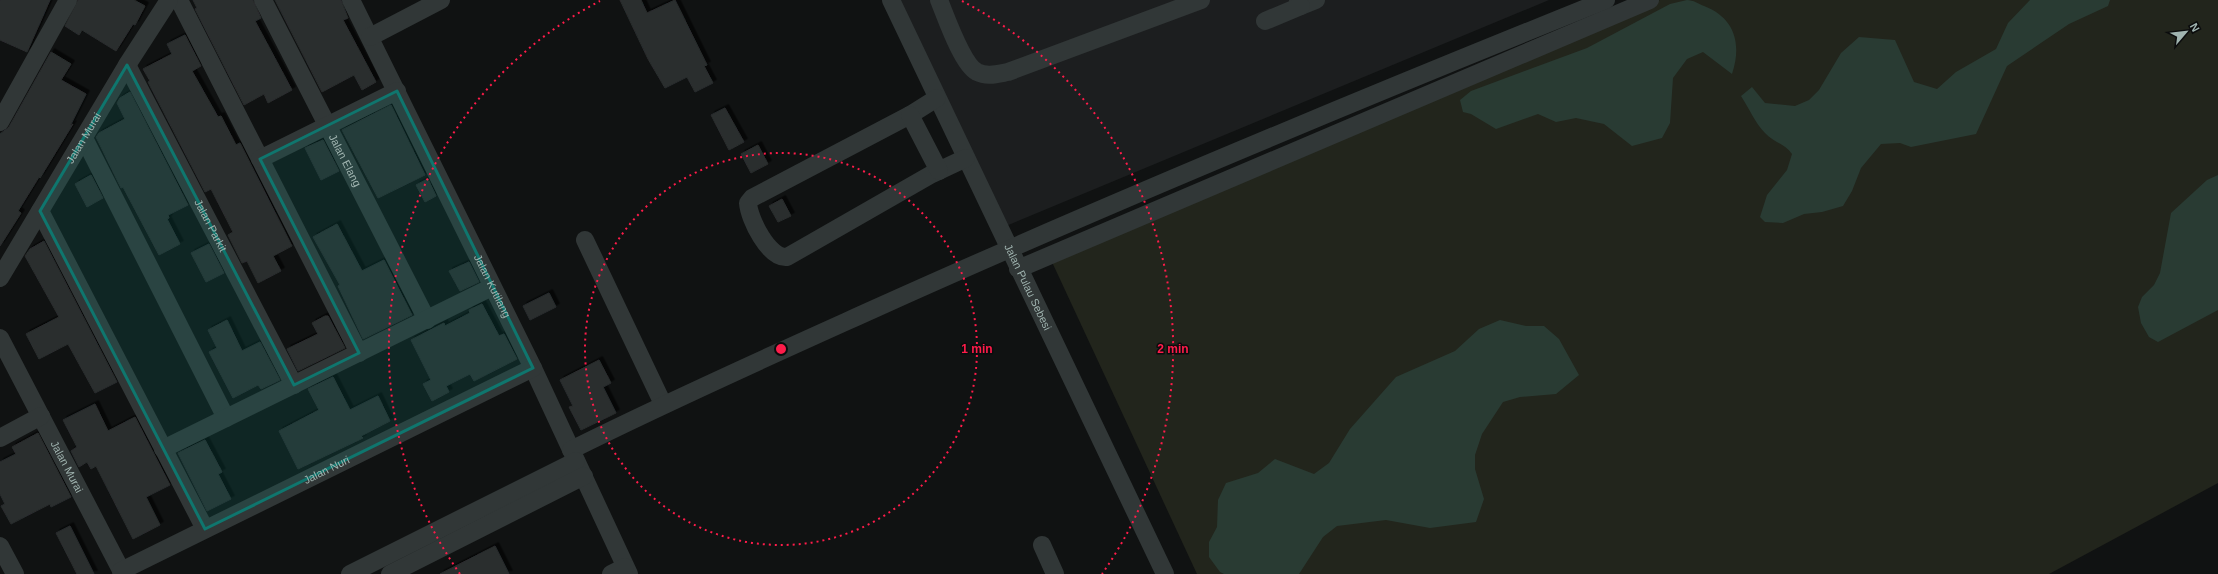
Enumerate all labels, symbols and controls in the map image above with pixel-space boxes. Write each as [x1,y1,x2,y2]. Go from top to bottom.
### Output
north arrow [2166,12,2206,52]
text: N [2188,21,2202,34]
street label: Jalan Murai [64,110,103,166]
street label: Jalan Elang [327,132,364,189]
street label: Jalan Parkit [192,197,229,254]
street label: Jalan Pulau Sebesi [1002,242,1054,332]
street label: Jalan Kutilang [472,252,513,320]
centre of rings [774,342,788,356]
text: 1 min [961,342,993,356]
text: 2 min [1157,342,1189,356]
street label: Jalan Murai [49,439,85,495]
street label: Jalan Nuri [302,453,351,486]

